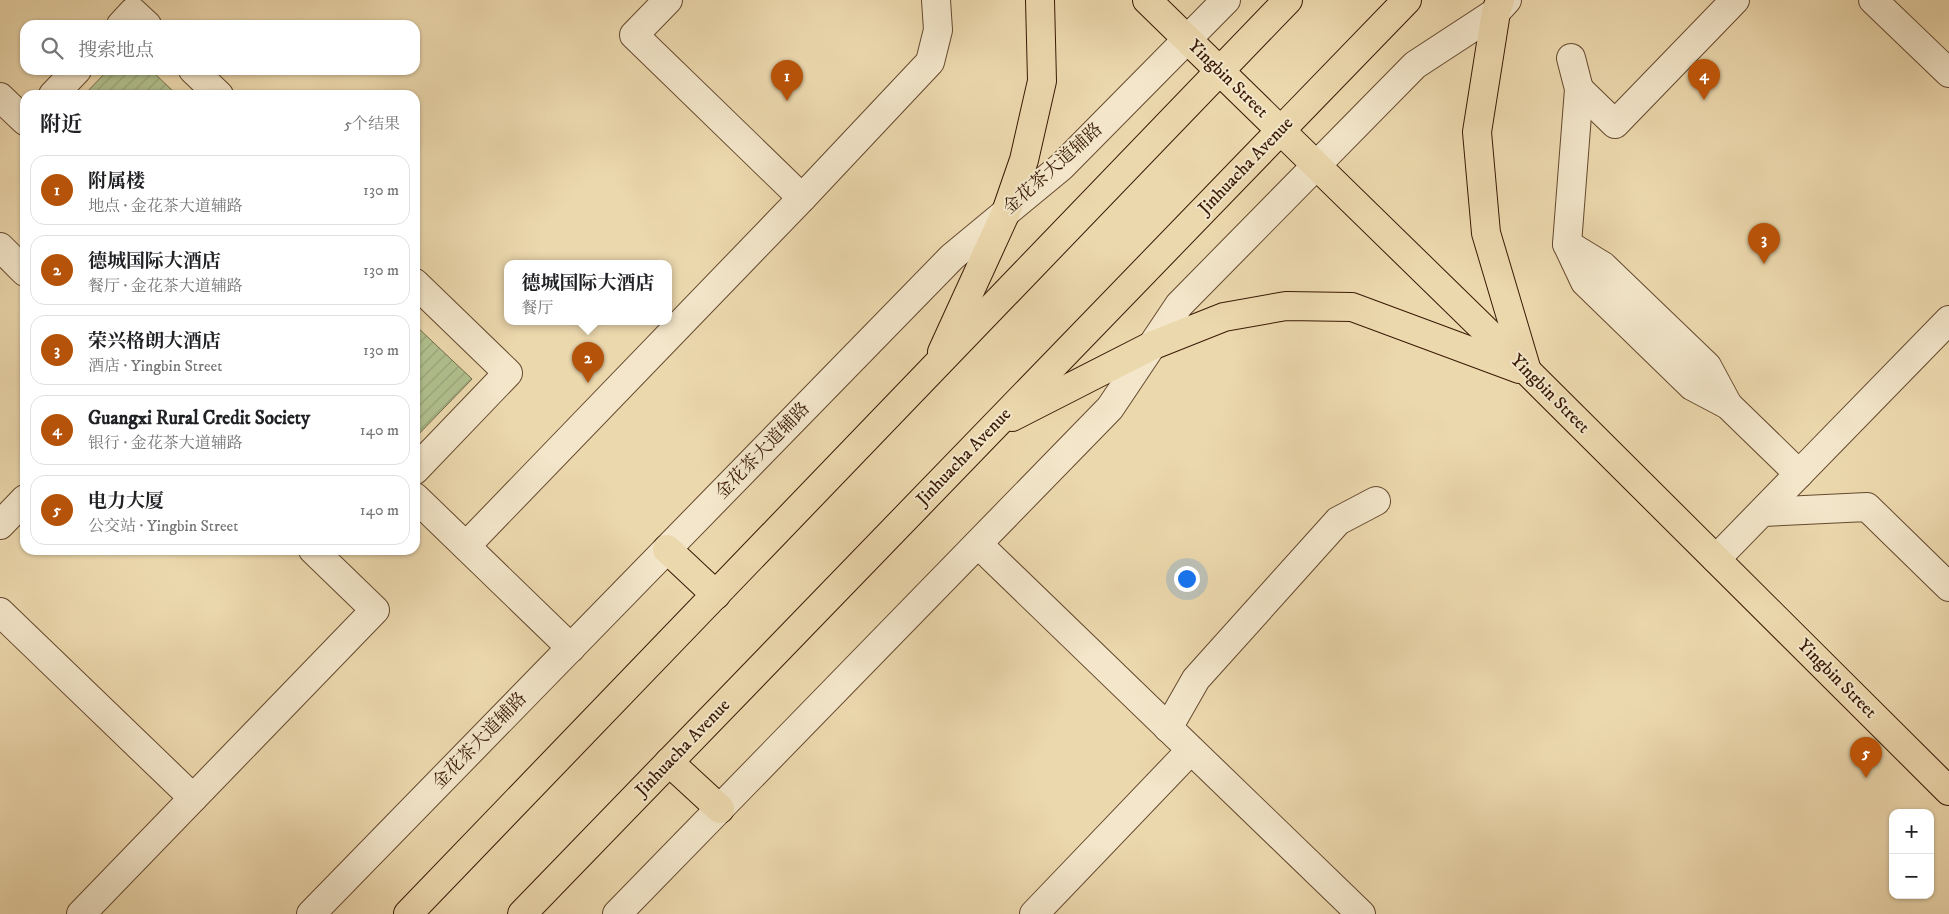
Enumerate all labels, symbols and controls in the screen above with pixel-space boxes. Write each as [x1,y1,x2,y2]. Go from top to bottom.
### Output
search box [20,20,420,75]
icon: search [38,34,66,62]
street label: Yingbin Street [1183,35,1273,123]
text: 搜索地点 [78,39,154,62]
pin: 4 [1688,59,1720,100]
pin: 1 [771,60,803,101]
text: 附近 [40,112,82,138]
street label: Jinhuacha Avenue [1193,113,1298,221]
text: 5个结果 [344,114,400,134]
street label: 金花茶大道辅路 [999,119,1107,219]
text: 附属楼 [88,170,145,193]
text: 1 [54,180,60,200]
text: 130 m [363,180,399,200]
text: 地点 · 金花茶大道辅路 [88,196,243,216]
pin: 3 [1748,223,1780,264]
text: 德城国际大酒店 [88,250,221,273]
text: 2 [53,260,61,280]
text: 130 m [363,260,399,280]
popup [504,260,672,325]
text: 德城国际大酒店 [521,272,655,295]
text: 餐厅 · 金花茶大道辅路 [88,276,243,296]
text: 餐厅 [521,298,554,318]
text: 荣兴格朗大酒店 [88,330,221,353]
text: 3 [54,340,60,360]
text: 130 m [363,340,399,360]
pin: 2 [572,342,604,383]
street label: Yingbin Street [1506,350,1594,438]
text: 酒店 · Yingbin Street [88,356,222,376]
street label: 金花茶大道辅路 [711,398,815,504]
street label: Jinhuacha Avenue [911,404,1016,512]
text: Guangxi Rural Credit Society [88,407,310,430]
text: 4 [52,420,62,440]
text: 140 m [360,420,399,440]
text: 银行 · 金花茶大道辅路 [88,433,243,453]
text: 电力大厦 [88,490,164,513]
text: 5 [53,500,61,520]
text: 140 m [360,500,399,520]
text: 公交站 · Yingbin Street [88,516,238,536]
your location [1174,566,1200,592]
street label: Yingbin Street [1793,635,1881,723]
street label: 金花茶大道辅路 [428,688,532,794]
street label: Jinhuacha Avenue [630,695,735,803]
pin: 5 [1850,737,1882,778]
map controls [1889,809,1934,899]
button: + [1889,809,1934,854]
button: − [1889,854,1934,899]

